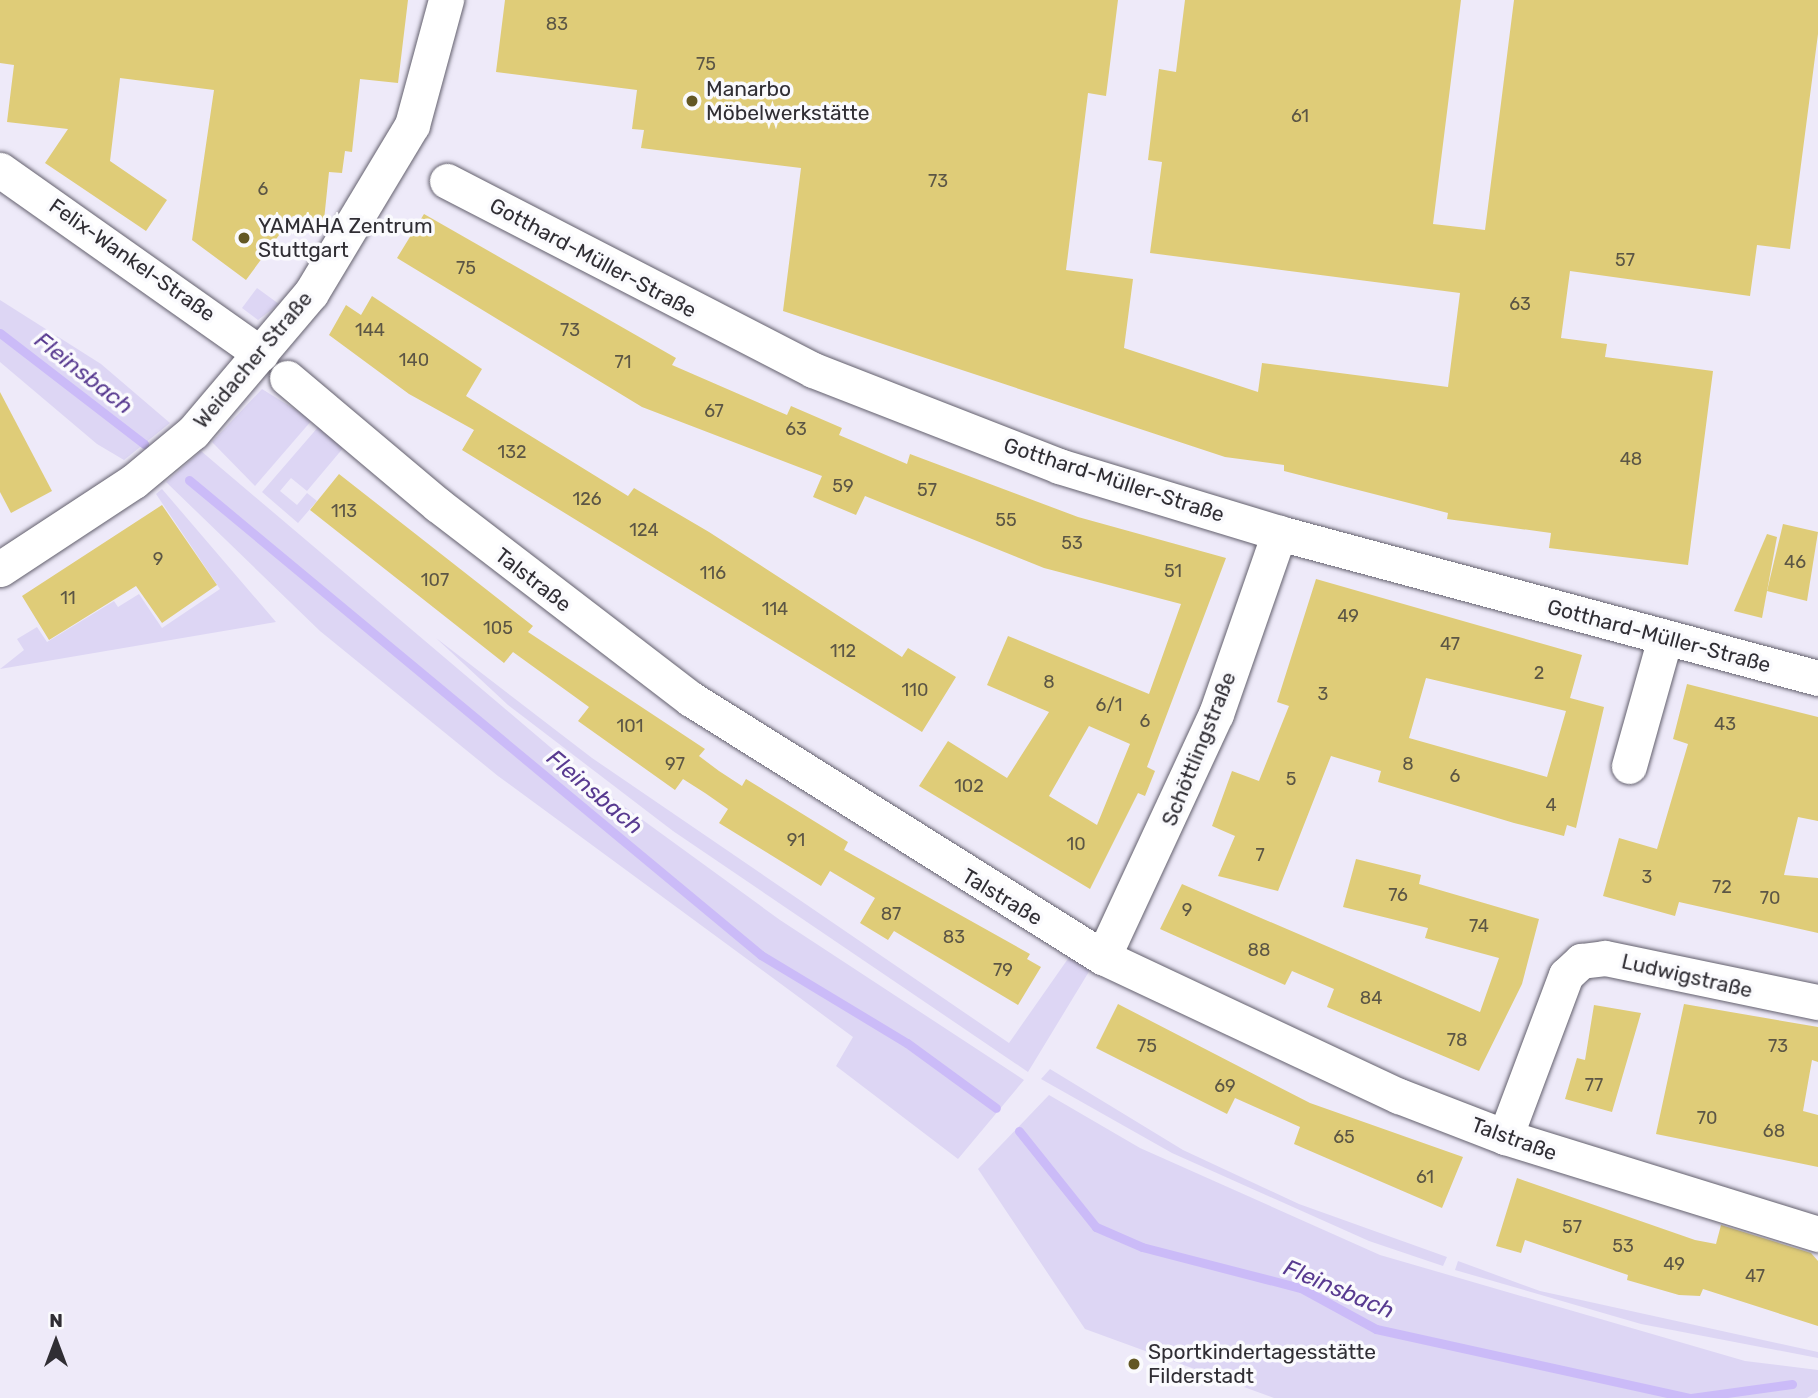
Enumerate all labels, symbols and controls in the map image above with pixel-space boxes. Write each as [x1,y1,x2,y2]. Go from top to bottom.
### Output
house number: 83 [546,13,568,35]
house number: 75 [696,53,716,75]
place label: Manarbo Möbelwerkstätte [706,76,870,126]
marker: Manarbo Möbelwerkstätte [684,93,700,109]
house number: 61 [1291,105,1309,127]
house number: 73 [928,170,948,192]
house number: 6 [258,178,268,200]
street label: Felix-Wankel-Straße [44,193,220,327]
street label: Gotthard-Müller-Straße [485,193,701,323]
place label: YAMAHA Zentrum Stuttgart [258,213,433,263]
marker: YAMAHA Zentrum Stuttgart [236,230,252,246]
house number: 57 [1615,249,1635,271]
house number: 75 [456,257,476,279]
street label: Weidacher Straße [188,286,318,434]
house number: 63 [1509,293,1531,315]
house number: 144 [355,319,385,341]
house number: 73 [560,319,580,341]
water label: Fleinsbach [29,326,139,420]
house number: 140 [399,349,429,371]
house number: 71 [615,351,631,373]
house number: 67 [704,400,724,422]
house number: 63 [785,418,807,440]
street label: Gotthard-Müller-Straße [1001,432,1227,528]
house number: 132 [497,441,527,463]
house number: 48 [1620,448,1642,470]
house number: 59 [832,475,854,497]
house number: 57 [917,479,937,501]
house number: 126 [572,488,602,510]
house number: 113 [331,500,357,522]
house number: 55 [995,509,1017,531]
house number: 124 [629,519,659,541]
house number: 53 [1061,532,1083,554]
street label: Talstraße [490,543,576,617]
house number: 9 [153,548,163,570]
house number: 46 [1784,551,1806,573]
house number: 51 [1164,560,1182,582]
house number: 116 [700,562,726,584]
house number: 107 [421,569,449,591]
house number: 11 [60,587,76,609]
street label: Gotthard-Müller-Straße [1544,594,1774,678]
house number: 114 [762,598,788,620]
house number: 49 [1337,605,1359,627]
house number: 105 [483,617,513,639]
house number: 47 [1440,633,1460,655]
house number: 112 [830,640,856,662]
house number: 2 [1534,662,1544,684]
street label: Schöttlingstraße [1157,668,1241,830]
house number: 8 [1043,671,1055,693]
house number: 110 [902,679,928,701]
house number: 3 [1318,683,1328,705]
house number: 6/1 [1095,694,1123,716]
house number: 6 [1140,710,1150,732]
house number: 43 [1714,713,1736,735]
house number: 101 [617,715,643,737]
water label: Fleinsbach [541,744,649,840]
house number: 97 [665,753,685,775]
house number: 8 [1402,753,1414,775]
house number: 6 [1450,765,1460,787]
house number: 5 [1286,768,1296,790]
house number: 102 [954,775,984,797]
house number: 4 [1545,794,1557,816]
house number: 91 [787,829,805,851]
house number: 10 [1066,833,1086,855]
house number: 7 [1255,844,1265,866]
street label: Talstraße [957,863,1047,931]
house number: 3 [1642,866,1652,888]
house number: 72 [1712,876,1732,898]
house number: 76 [1388,884,1408,906]
house number: 70 [1760,887,1780,909]
house number: 9 [1182,899,1192,921]
house number: 87 [881,903,901,925]
house number: 74 [1469,915,1489,937]
house number: 83 [943,926,965,948]
house number: 88 [1248,939,1270,961]
street label: Ludwigstraße [1619,949,1755,1003]
house number: 79 [993,959,1013,981]
house number: 84 [1360,987,1382,1009]
house number: 78 [1447,1029,1467,1051]
house number: 75 [1137,1035,1157,1057]
house number: 73 [1768,1035,1788,1057]
house number: 77 [1585,1074,1603,1096]
house number: 69 [1214,1075,1236,1097]
house number: 70 [1697,1107,1717,1129]
street label: Talstraße [1468,1112,1560,1166]
house number: 68 [1763,1120,1785,1142]
house number: 65 [1333,1126,1355,1148]
house number: 61 [1416,1166,1434,1188]
house number: 57 [1562,1216,1582,1238]
house number: 53 [1612,1235,1634,1257]
water label: Fleinsbach [1280,1253,1398,1325]
house number: 49 [1663,1253,1685,1275]
house number: 47 [1745,1265,1765,1287]
north arrow [21,1307,91,1377]
text: N [49,1309,63,1332]
place label: Sportkindertagesstätte Filderstadt [1148,1339,1376,1389]
marker: Sportkindertagesstätte Filderstadt [1126,1356,1142,1372]

